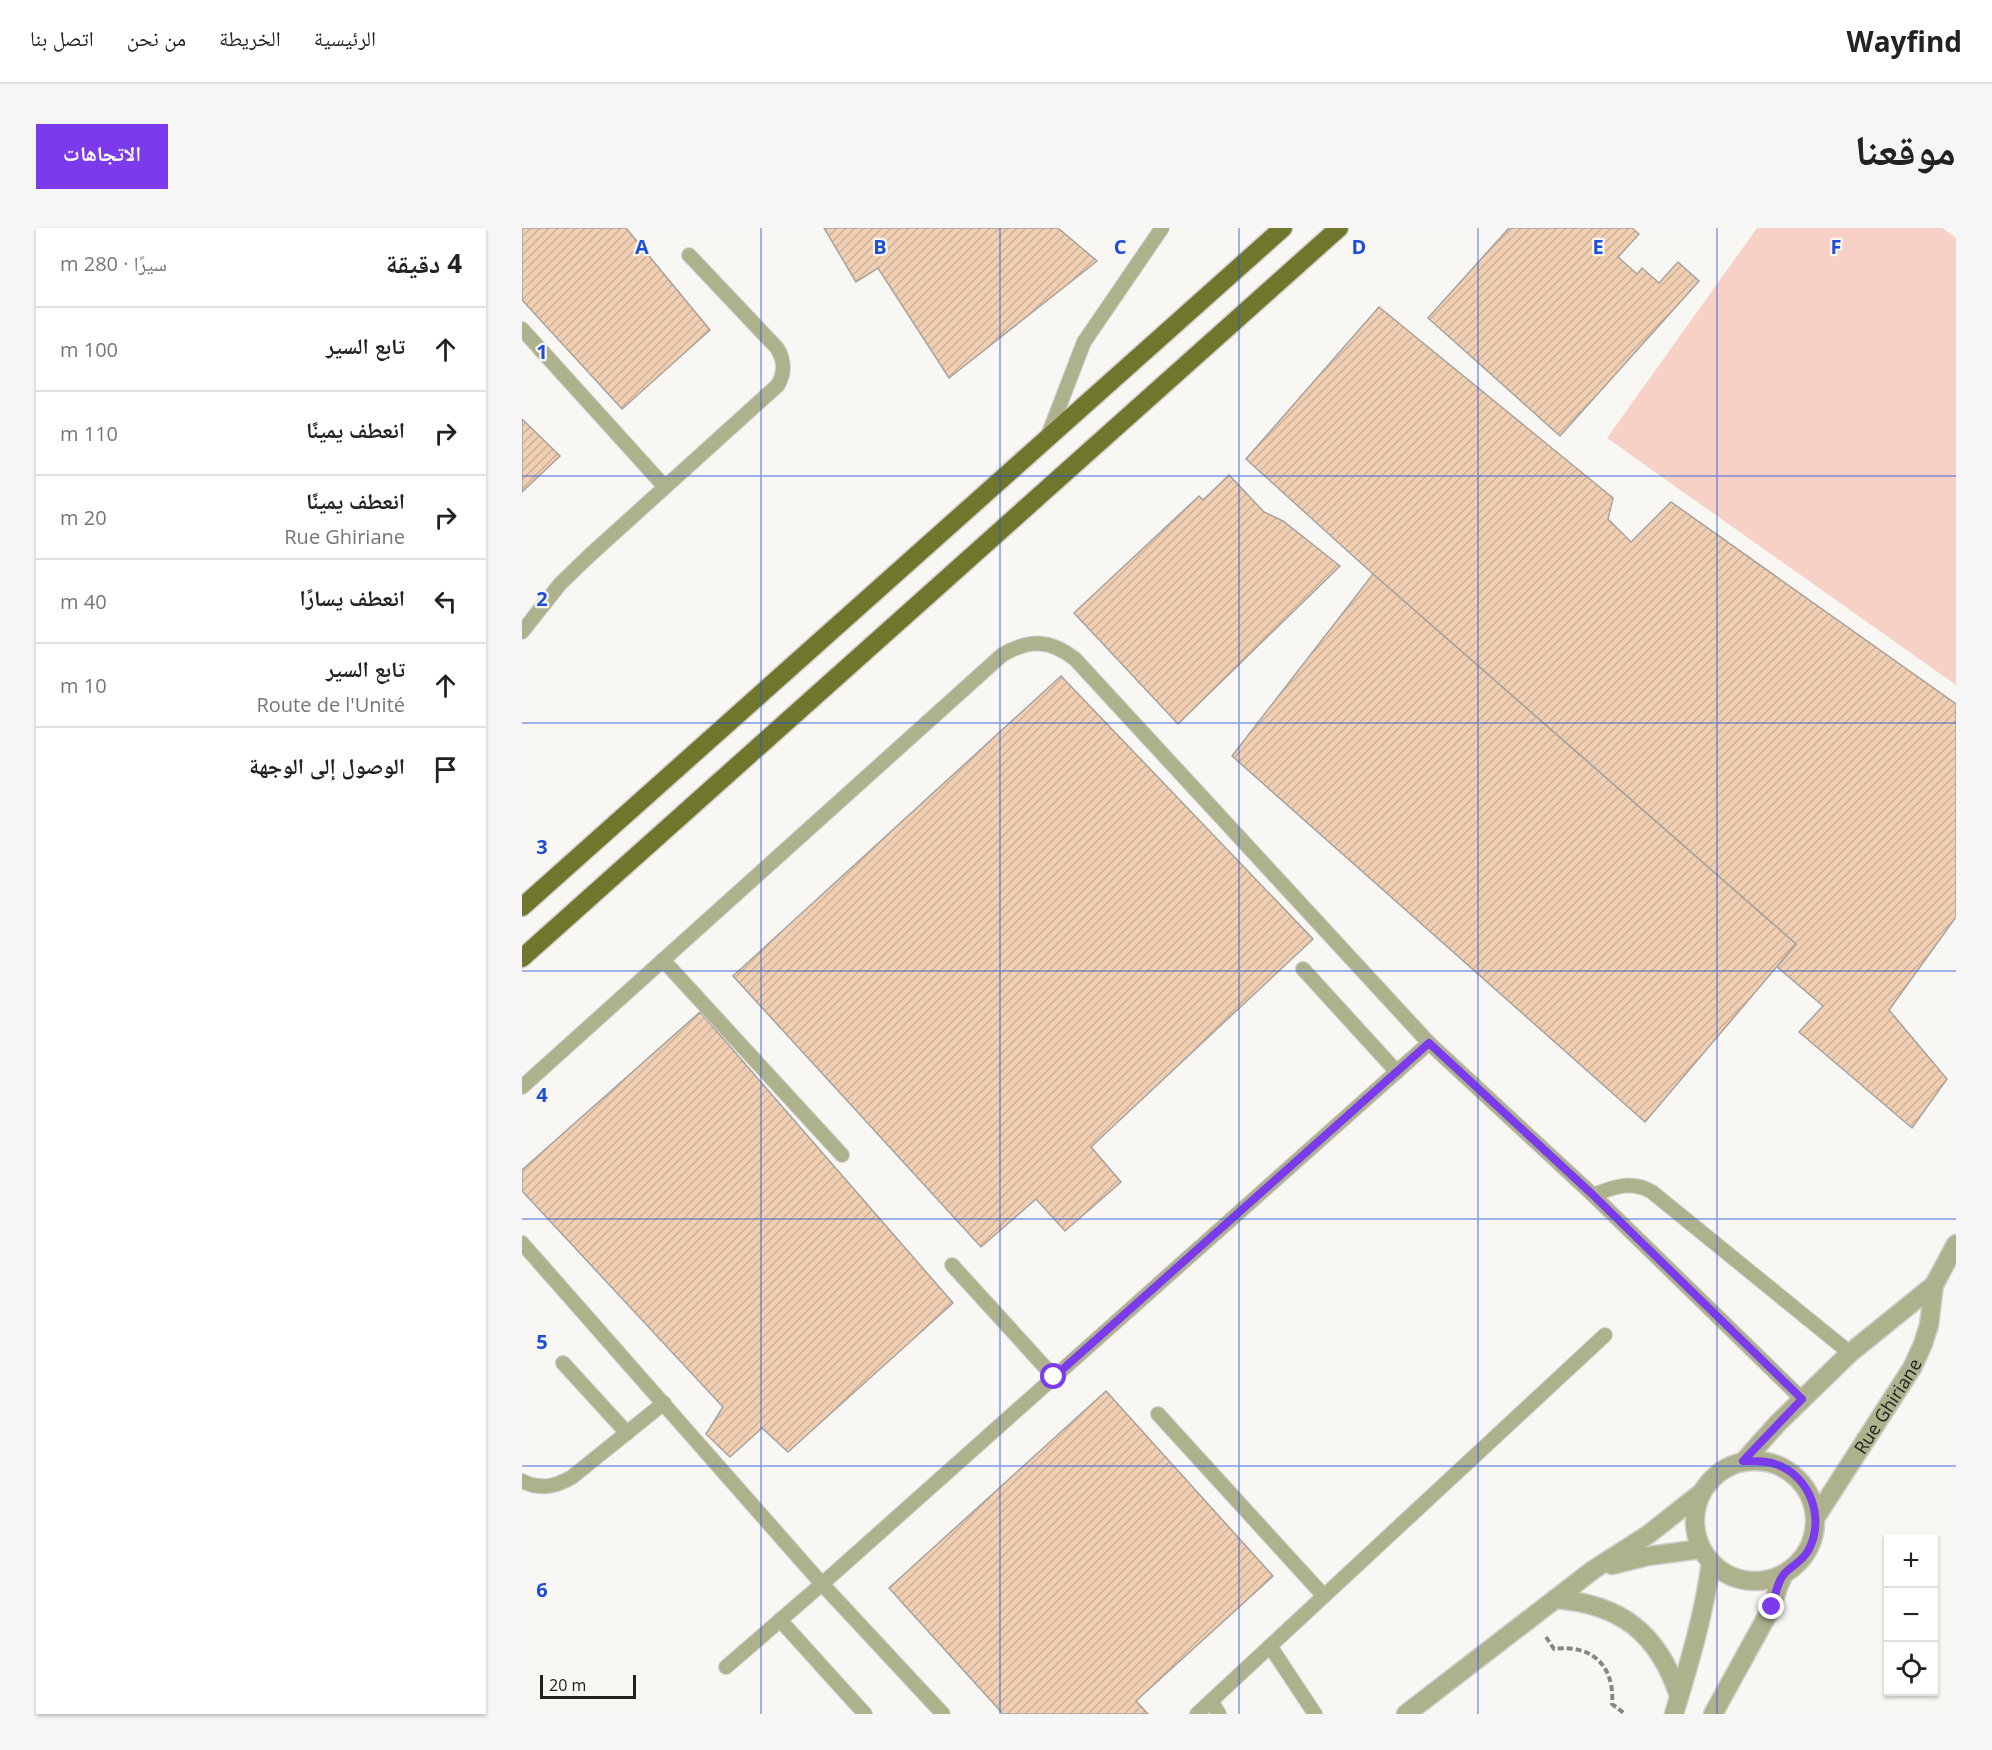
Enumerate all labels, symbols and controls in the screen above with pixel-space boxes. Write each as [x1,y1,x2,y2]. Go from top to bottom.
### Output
text: Wayfind [1847,22,1962,60]
text: اتصل بنا [30,24,94,52]
text: من نحن [127,24,186,52]
text: الخريطة [219,24,281,52]
text: الرئيسية [314,24,376,52]
text: موقعنا [1855,120,1956,177]
button: الاتجاهات [36,124,168,189]
text: A [635,233,649,260]
text: B [873,233,887,260]
text: C [1114,233,1127,260]
text: D [1352,233,1366,260]
text: E [1592,233,1604,260]
text: F [1831,233,1841,260]
text: 4 دقيقة [386,245,462,281]
text: سيرًا · 280 m [60,250,167,277]
text: تابع السير [326,330,405,360]
icon: ahead [429,333,462,366]
text: 100 m [60,336,118,363]
text: 1 [536,338,548,365]
text: انعطف يمينًا [306,414,405,444]
icon: right [429,417,462,450]
text: 110 m [60,420,118,447]
text: انعطف يمينًا [306,485,405,515]
icon: right [429,501,462,534]
text: 20 m [60,504,107,531]
text: Rue Ghiriane [284,523,405,550]
text: انعطف يسارًا [300,582,405,612]
icon: left [429,585,462,618]
text: 2 [536,585,548,612]
text: 40 m [60,588,107,615]
text: تابع السير [326,653,405,683]
icon: ahead [429,669,462,702]
text: 10 m [60,672,107,699]
text: Route de l'Unité [256,691,405,718]
text: الوصول إلى الوجهة [249,750,405,780]
icon: arrive [429,753,462,786]
text: 3 [536,833,548,860]
text: 4 [536,1081,548,1108]
text: 5 [536,1328,548,1355]
street label: Rue Ghiriane [1848,1355,1927,1458]
route start [1040,1363,1066,1389]
map controls [1884,1534,1938,1696]
button: + [1884,1534,1938,1588]
text: 6 [536,1576,548,1603]
button: − [1884,1588,1938,1642]
route end [1758,1593,1784,1619]
button: locate [1884,1642,1938,1696]
scale bar [540,1672,636,1700]
text: 20 m [549,1674,586,1696]

